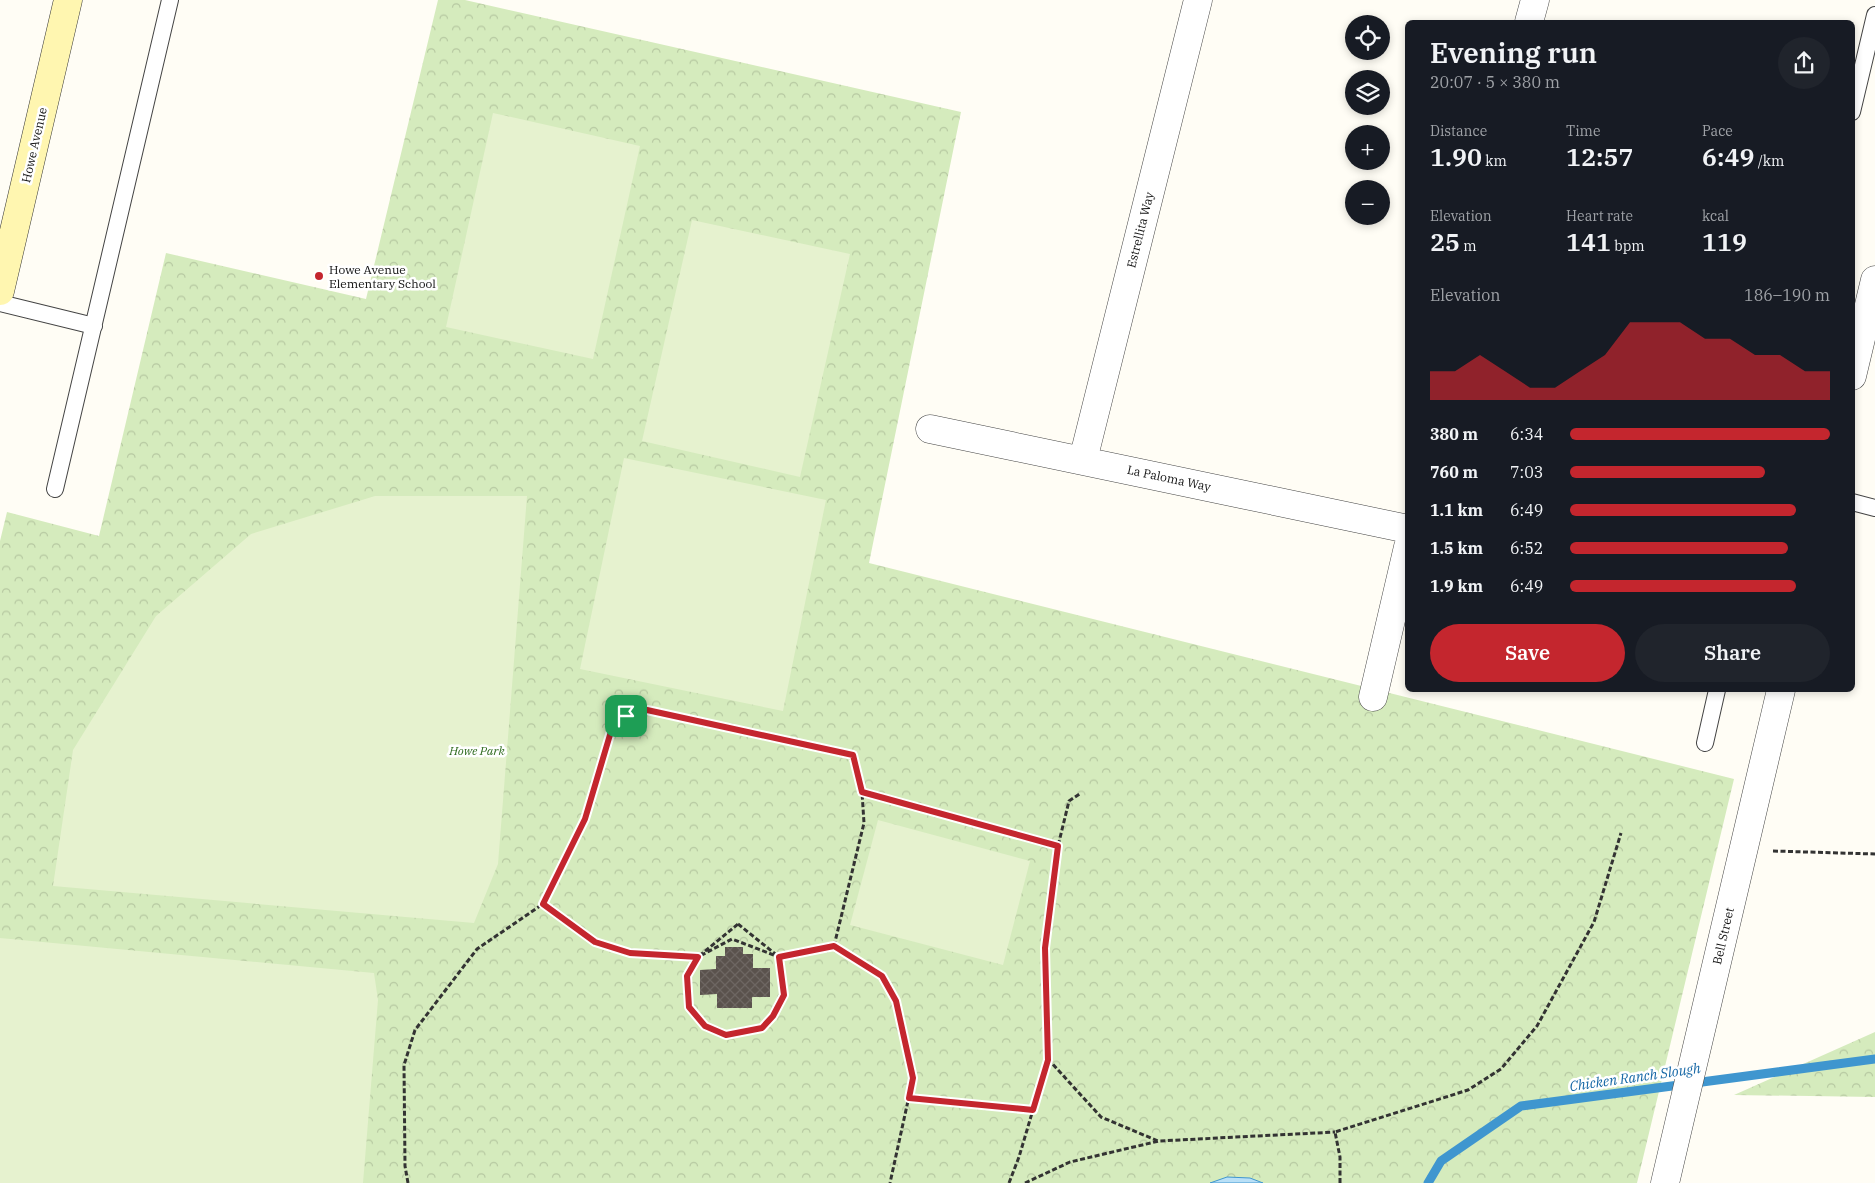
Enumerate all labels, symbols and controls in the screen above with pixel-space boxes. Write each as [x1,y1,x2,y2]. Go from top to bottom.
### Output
map controls [1345,15,1390,225]
button: locate [1345,15,1390,60]
text: Evening run [1430,34,1597,71]
button: share [1778,37,1830,89]
button: layers [1345,70,1390,115]
text: 20:07 · 5 × 380 m [1430,72,1560,92]
street label: Howe Avenue [18,106,50,184]
text: Distance [1430,122,1487,140]
text: Time [1566,122,1600,140]
text: Pace [1702,122,1733,140]
button: + [1345,125,1390,170]
text: 1.90 [1430,140,1482,173]
text: 12:57 [1566,140,1633,173]
text: 6:49 [1702,140,1754,173]
text: km [1482,152,1507,170]
text: /km [1754,152,1784,170]
button: − [1345,180,1390,225]
street label: Estrellita Way [1123,190,1157,270]
text: Elevation [1430,207,1492,225]
text: Heart rate [1566,207,1633,225]
text: kcal [1702,207,1729,225]
text: 25 [1430,225,1460,258]
text: 141 [1566,225,1611,258]
text: 119 [1702,225,1747,258]
text: m [1460,237,1477,255]
text: bpm [1611,237,1645,255]
place label: Howe Avenue Elementary School [329,262,436,291]
marker: Howe Avenue Elementary School [313,270,325,282]
text: Elevation [1430,285,1500,305]
text: 186–190 m [1744,285,1830,305]
text: 380 m [1430,424,1478,444]
text: 6:34 [1510,424,1543,444]
street label: La Paloma Way [1126,462,1213,494]
text: 760 m [1430,462,1478,482]
text: 7:03 [1510,462,1543,482]
text: 1.1 km [1430,500,1483,520]
text: 6:49 [1510,500,1543,520]
text: 1.5 km [1430,538,1483,558]
text: 6:52 [1510,538,1543,558]
text: 1.9 km [1430,576,1483,596]
text: 6:49 [1510,576,1543,596]
button: Save [1430,624,1625,682]
button: Share [1635,624,1830,682]
pin [605,695,647,737]
icon: arrive [612,702,640,730]
park label: Howe Park [448,743,505,758]
street label: Bell Street [1709,906,1737,966]
water label: Chicken Ranch Slough [1568,1059,1702,1095]

